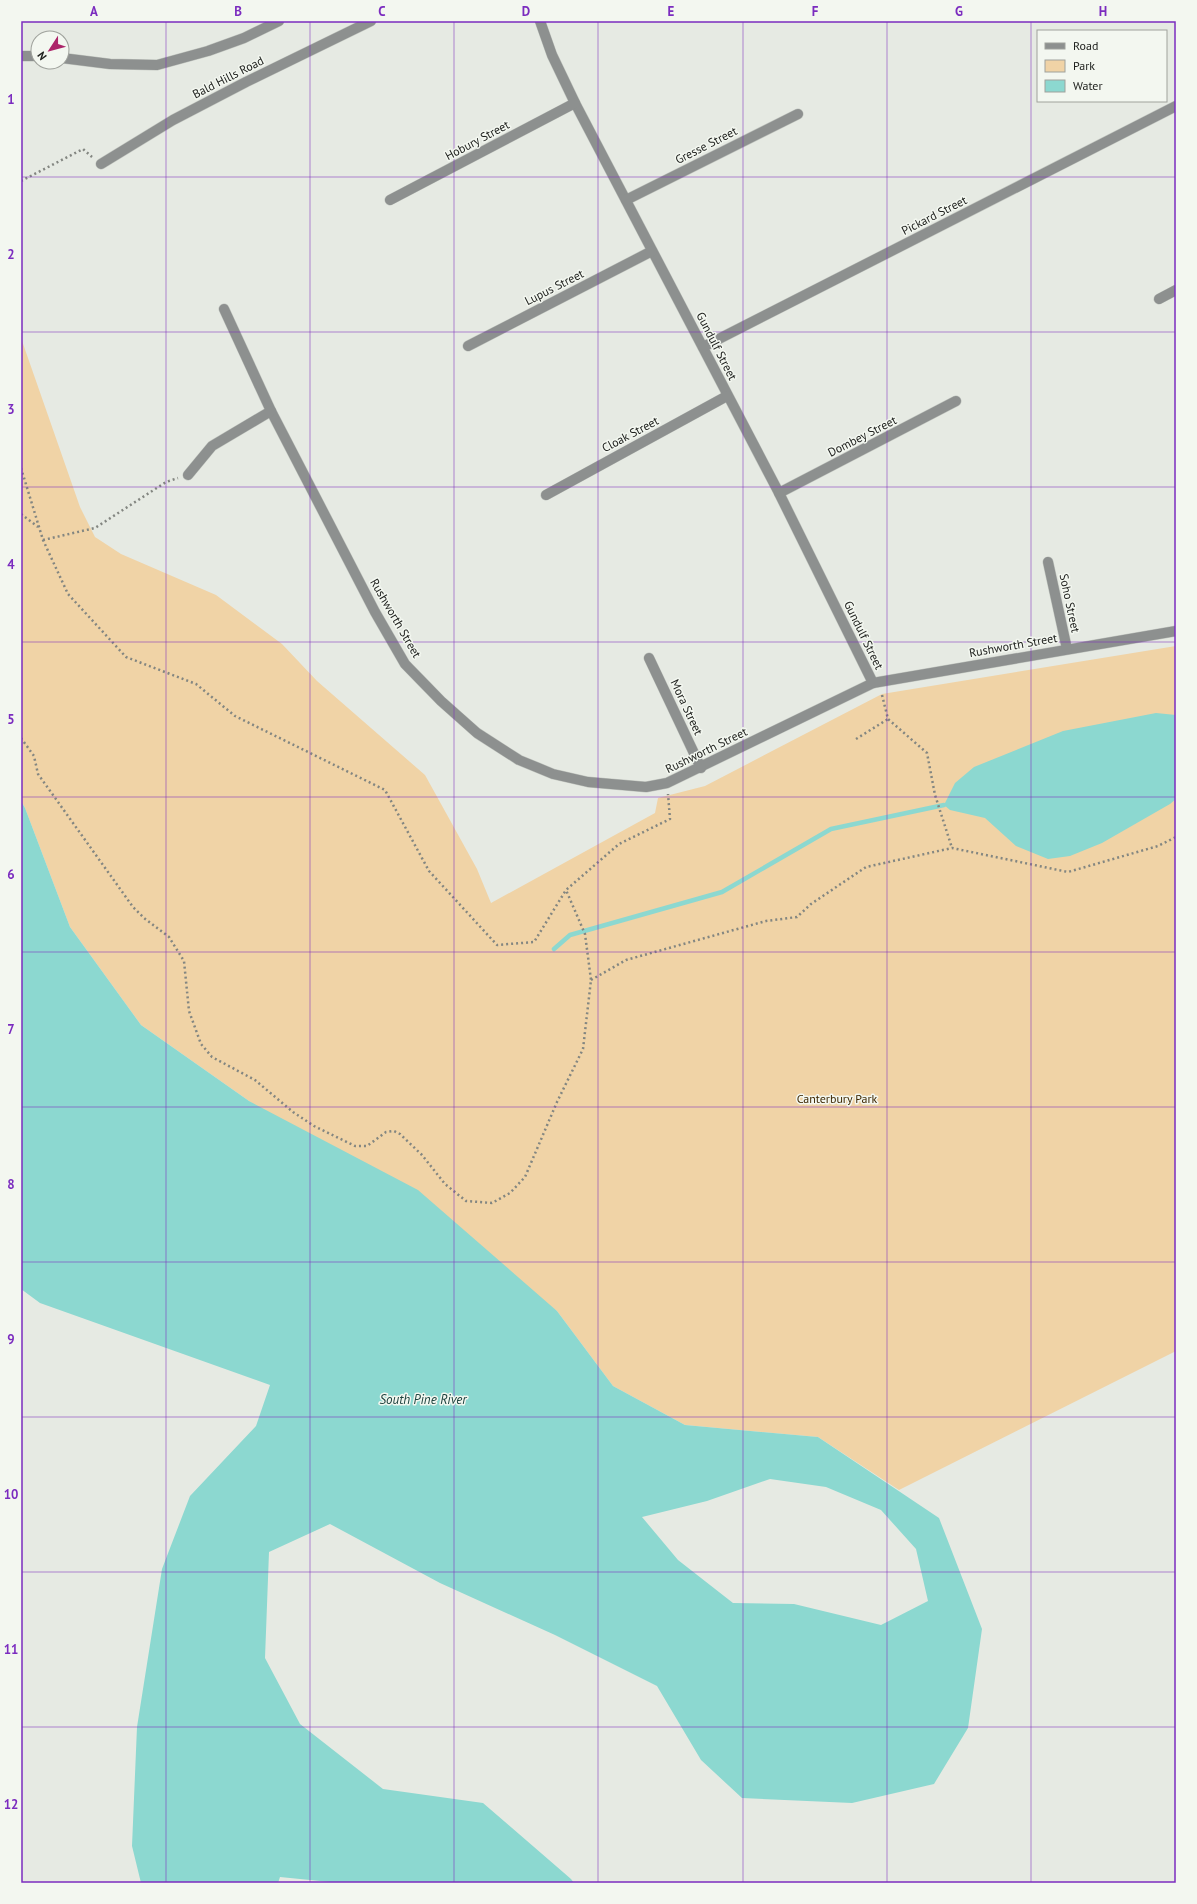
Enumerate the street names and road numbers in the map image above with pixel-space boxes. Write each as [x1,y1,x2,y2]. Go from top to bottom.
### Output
street label: Bald Hills Road [190,53,266,101]
street label: Hobury Street [442,117,512,163]
street label: Gresse Street [672,123,740,167]
street label: Pickard Street [899,192,969,238]
street label: Lupus Street [522,266,586,308]
street label: Gundulf Street [693,309,741,383]
street label: Dombey Street [825,412,899,460]
street label: Cloak Street [599,413,661,455]
street label: Soho Street [1056,572,1084,634]
street label: Rushworth Street [367,576,425,660]
street label: Gundulf Street [841,598,887,672]
street label: Rushworth Street [968,630,1058,660]
street label: Mora Street [668,677,706,737]
street label: Rushworth Street [663,724,749,776]

